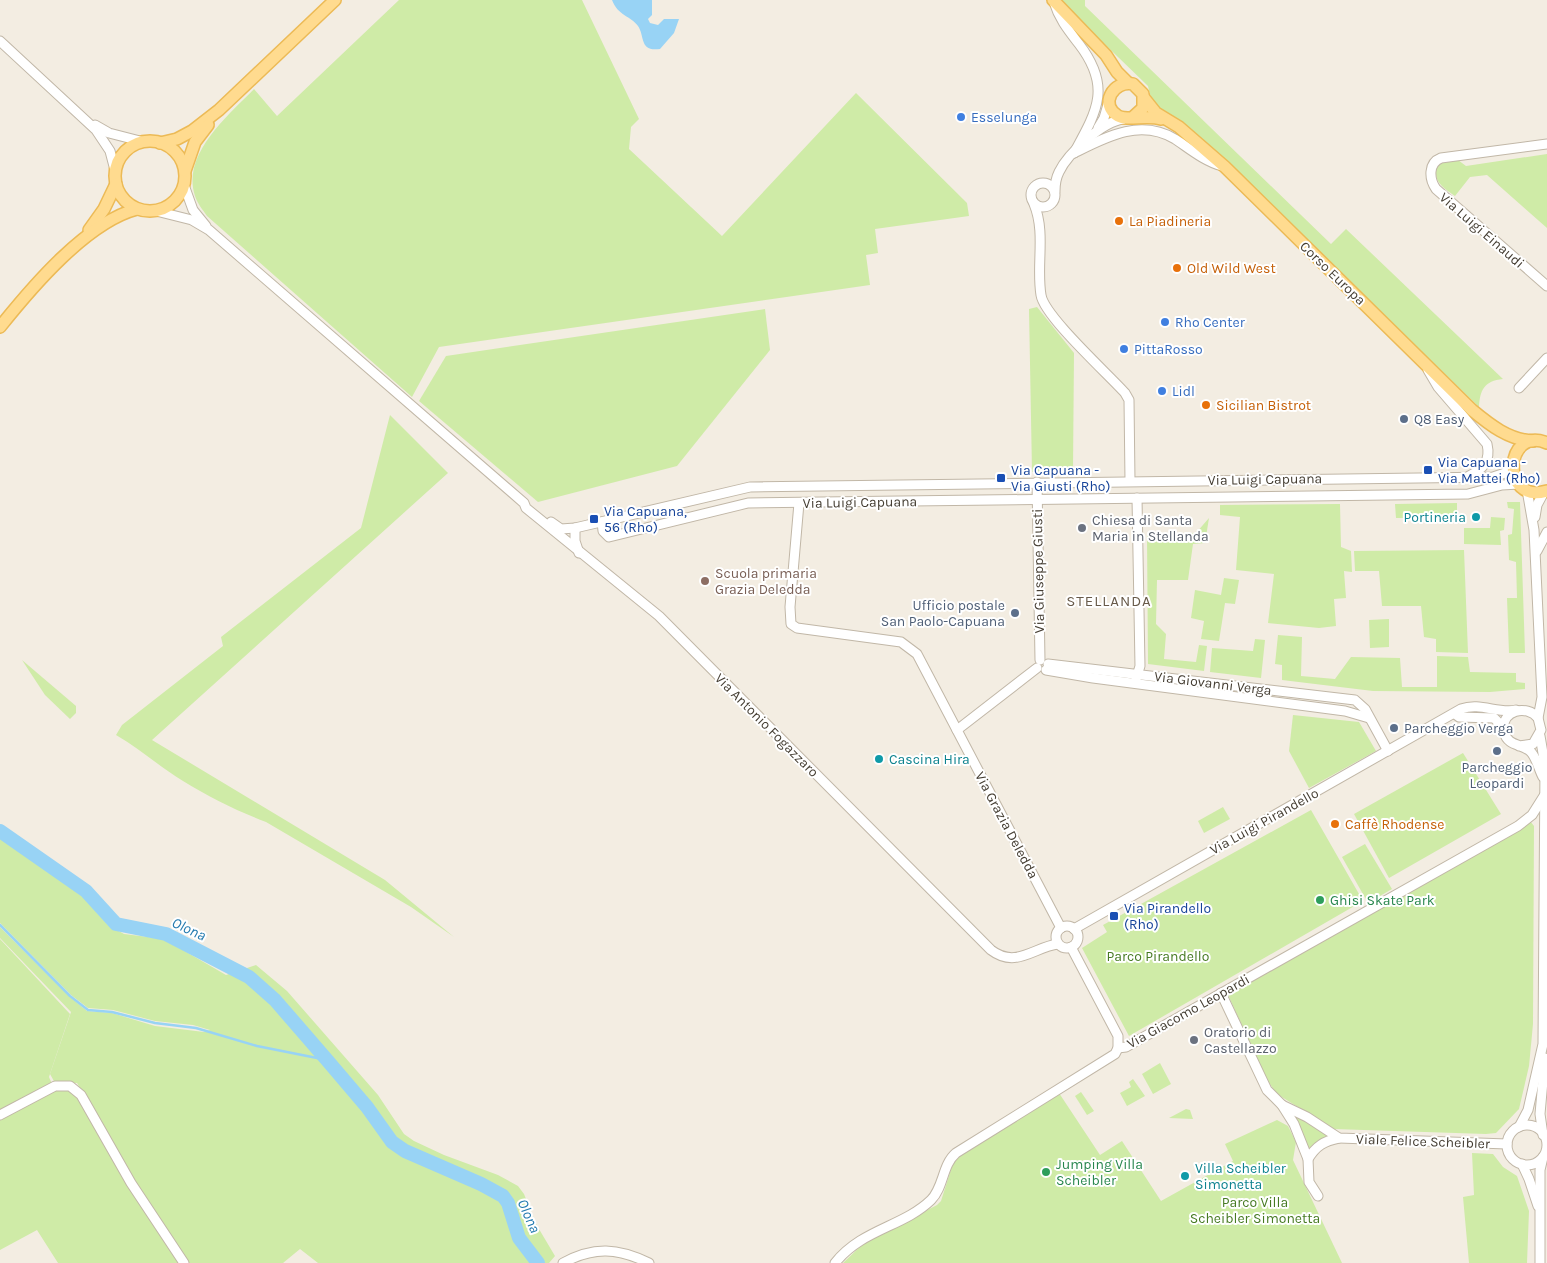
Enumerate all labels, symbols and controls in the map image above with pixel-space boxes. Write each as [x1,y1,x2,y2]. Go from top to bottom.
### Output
place label: Esselunga [971,109,1037,126]
marker: Esselunga [955,111,967,123]
street label: Via Luigi Einaudi [1436,189,1528,272]
place label: La Piadineria [1129,213,1211,230]
marker: La Piadineria [1113,215,1125,227]
street label: Corso Europa [1296,238,1369,309]
place label: Old Wild West [1187,260,1276,277]
marker: Old Wild West [1171,262,1183,274]
place label: Rho Center [1175,314,1246,331]
marker: Rho Center [1159,316,1171,328]
place label: PittaRosso [1134,341,1203,358]
marker: PittaRosso [1118,343,1130,355]
place label: Lidl [1172,383,1195,400]
marker: Lidl [1156,385,1168,397]
place label: Sicilian Bistrot [1216,397,1311,414]
marker: Sicilian Bistrot [1200,399,1212,411]
place label: Q8 Easy [1414,411,1465,428]
marker: Q8 Easy [1398,413,1410,425]
place label: Via Capuana - Via Mattei (Rho) [1438,454,1541,487]
place label: Via Capuana - Via Giusti (Rho) [1011,462,1111,495]
marker: Via Capuana - Via Mattei (Rho) [1422,464,1434,476]
street label: Via Luigi Capuana [1208,470,1322,489]
marker: Via Capuana - Via Giusti (Rho) [995,472,1007,484]
street label: Via Luigi Capuana [803,493,917,512]
place label: Via Capuana, 56 (Rho) [604,503,687,536]
street label: Via Giuseppe Giusti [1029,509,1048,633]
place label: Portineria [1404,509,1466,526]
marker: Portineria [1470,511,1482,523]
place label: Chiesa di Santa Maria in Stellanda [1092,512,1209,545]
marker: Via Capuana, 56 (Rho) [588,513,600,525]
marker: Chiesa di Santa Maria in Stellanda [1076,522,1088,534]
place label: Scuola primaria Grazia Deledda [715,565,817,598]
marker: Scuola primaria Grazia Deledda [699,575,711,587]
district label: STELLANDA [1066,592,1152,610]
place label: Ufficio postale San Paolo-Capuana [881,597,1005,630]
marker: Ufficio postale San Paolo-Capuana [1009,607,1021,619]
street label: Via Giovanni Verga [1153,668,1273,699]
street label: Via Antonio Fogazzaro [711,670,822,781]
place label: Parcheggio Verga [1404,720,1513,737]
marker: Parcheggio Verga [1388,722,1400,734]
marker: Parcheggio Leopardi [1491,745,1503,757]
place label: Cascina Hira [889,751,970,768]
marker: Cascina Hira [873,753,885,765]
place label: Parcheggio Leopardi [1461,759,1533,792]
street label: Via Grazia Deledda [971,769,1042,882]
street label: Via Luigi Pirandello [1207,784,1322,858]
place label: Caffè Rhodense [1345,816,1445,833]
marker: Caffè Rhodense [1329,818,1341,830]
place label: Ghisi Skate Park [1330,892,1435,909]
marker: Ghisi Skate Park [1314,894,1326,906]
place label: Via Pirandello (Rho) [1124,900,1211,933]
marker: Via Pirandello (Rho) [1108,910,1120,922]
water label: Olona [169,913,209,945]
park label: Parco Pirandello [1107,948,1209,965]
street label: Via Giacomo Leopardi [1124,971,1253,1052]
place label: Oratorio di Castellazzo [1204,1024,1277,1057]
marker: Oratorio di Castellazzo [1188,1034,1200,1046]
street label: Viale Felice Scheibler [1356,1131,1491,1152]
place label: Jumping Villa Scheibler [1056,1156,1143,1189]
place label: Villa Scheibler Simonetta [1195,1160,1287,1193]
marker: Jumping Villa Scheibler [1040,1166,1052,1178]
marker: Villa Scheibler Simonetta [1179,1170,1191,1182]
park label: Parco Villa Scheibler Simonetta [1190,1194,1320,1227]
water label: Olona [514,1196,544,1236]

